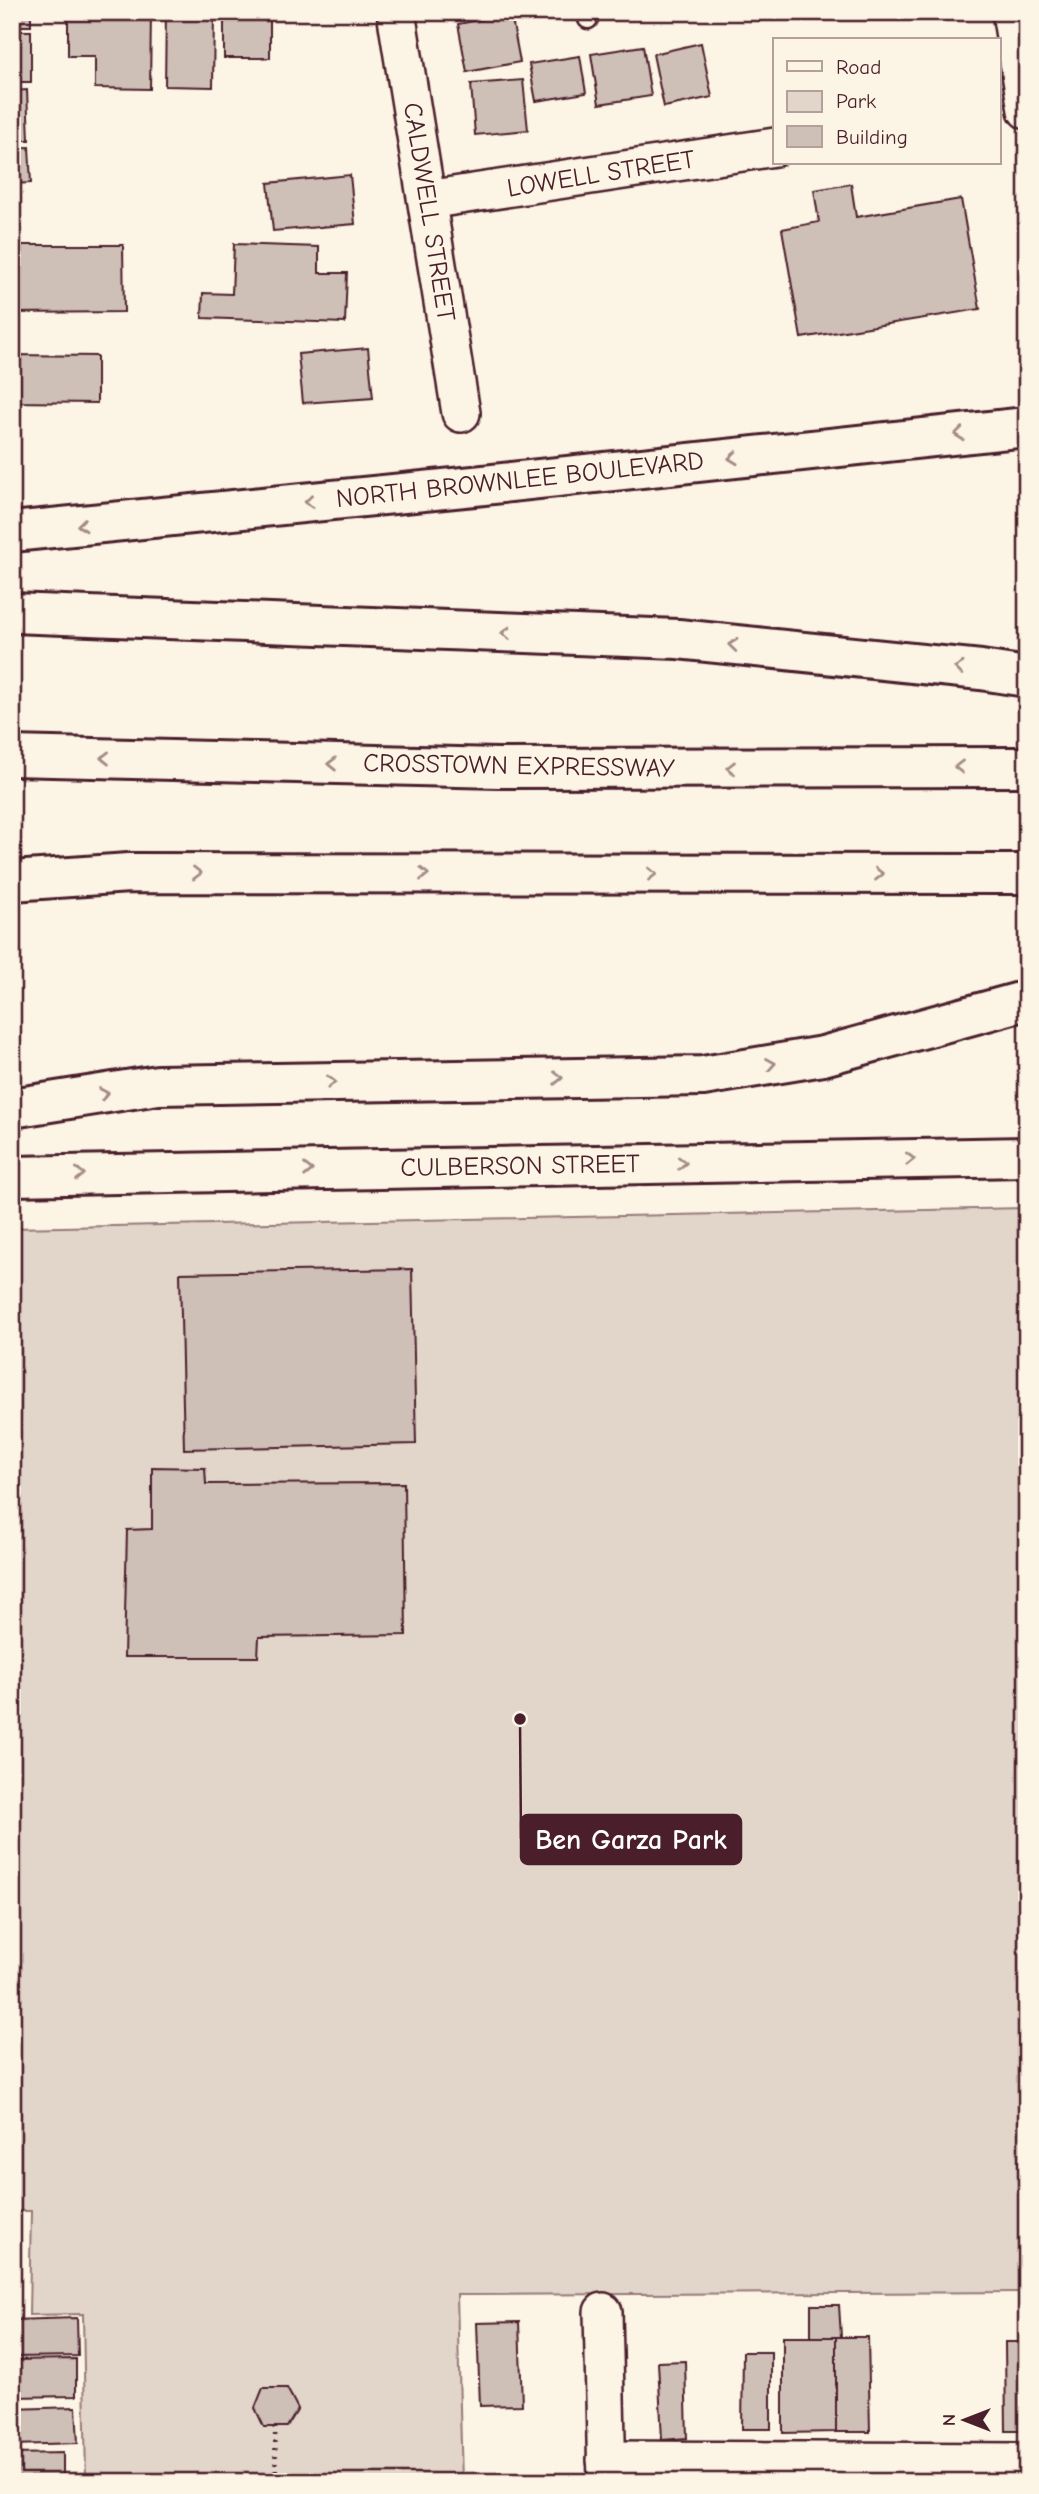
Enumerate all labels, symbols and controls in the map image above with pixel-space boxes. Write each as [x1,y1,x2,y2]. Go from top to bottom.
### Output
legend [773,38,1000,164]
text: Road [836,55,881,79]
text: Park [836,89,876,113]
street label: CALDWELL STREET [397,100,461,324]
text: Building [836,125,908,149]
street label: LOWELL STREET [505,144,697,204]
one-way arrow [953,427,965,442]
street label: NORTH BROWNLEE BOULEVARD [335,446,705,514]
one-way arrow [727,451,738,466]
one-way arrow [303,494,314,509]
one-way arrow [76,517,88,532]
one-way arrow [500,626,511,641]
one-way arrow [727,638,738,653]
one-way arrow [953,660,965,675]
street label: CROSSTOWN EXPRESSWAY [363,748,676,784]
one-way arrow [99,751,110,766]
one-way arrow [326,757,337,772]
one-way arrow [953,759,963,775]
one-way arrow [725,760,736,776]
one-way arrow [192,865,203,881]
one-way arrow [420,866,430,882]
one-way arrow [647,866,658,882]
one-way arrow [875,866,885,882]
one-way arrow [765,1057,777,1072]
one-way arrow [554,1070,564,1086]
one-way arrow [326,1075,337,1090]
one-way arrow [98,1086,110,1101]
street label: CULBERSON STREET [400,1149,640,1183]
one-way arrow [905,1151,916,1166]
one-way arrow [678,1155,688,1171]
one-way arrow [303,1162,314,1178]
one-way arrow [76,1166,86,1182]
callout: Ben Garza Park [521,1815,741,1864]
text: Ben Garza Park [535,1824,727,1856]
north arrow [930,2386,1000,2456]
text: N [938,2414,960,2426]

